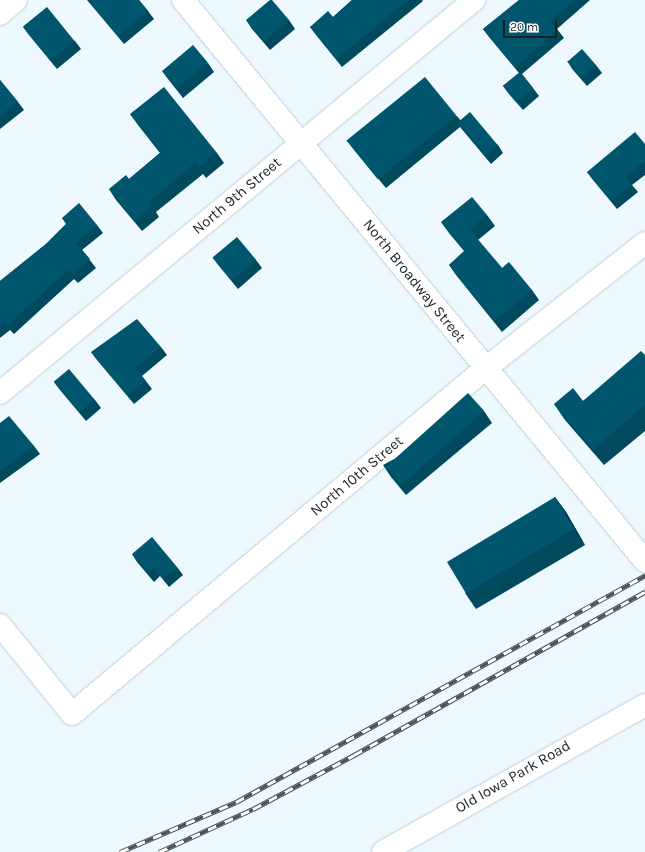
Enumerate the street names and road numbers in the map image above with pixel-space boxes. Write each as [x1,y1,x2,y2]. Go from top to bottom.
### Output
street label: North 9th Street [189,154,285,238]
street label: North Broadway Street [359,216,469,346]
street label: North 10th Street [307,432,407,520]
street label: Old Iowa Park Road [452,737,574,817]

